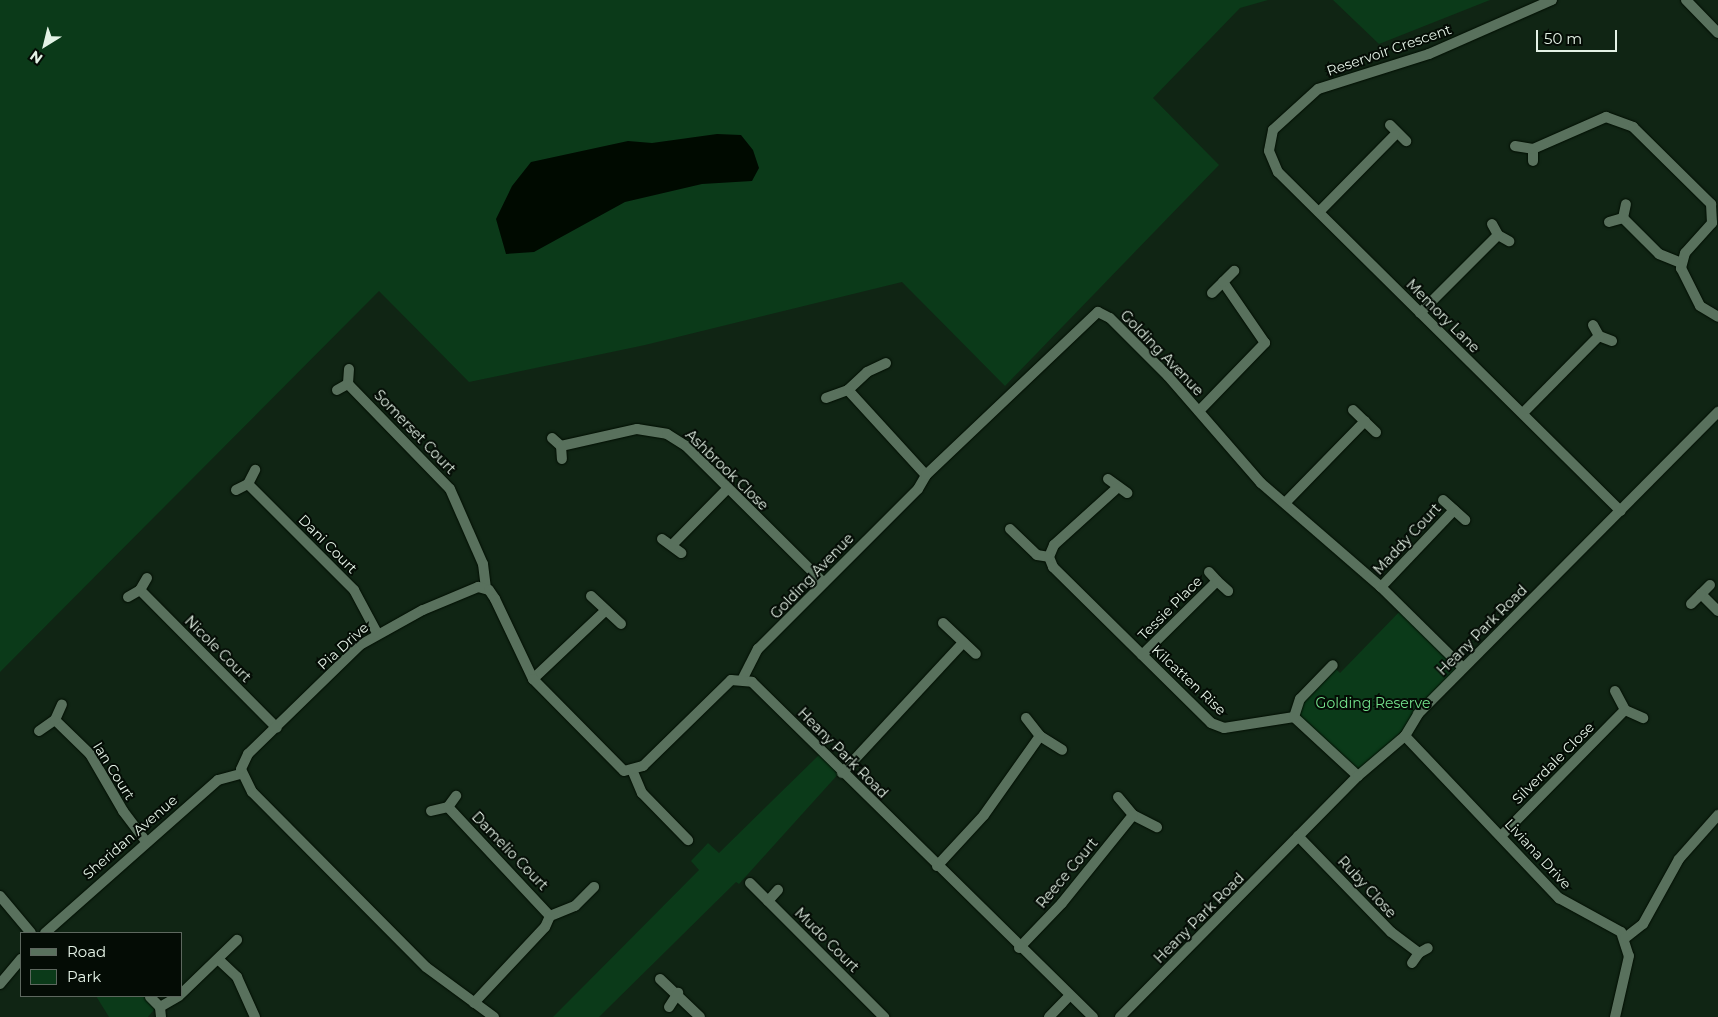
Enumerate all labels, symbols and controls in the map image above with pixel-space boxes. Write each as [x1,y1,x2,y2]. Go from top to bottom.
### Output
north arrow [20,20,70,70]
scale bar [1538,20,1619,52]
street label: Reservoir Crescent [1324,21,1454,79]
text: 50 m [1544,29,1582,48]
text: N [26,47,46,68]
street label: Memory Lane [1403,276,1483,356]
street label: Golding Avenue [1117,307,1207,399]
street label: Somerset Court [371,387,459,477]
street label: Ashbrook Close [682,426,772,514]
street label: Maddy Court [1370,500,1444,578]
street label: Dani Court [295,511,361,577]
street label: Golding Avenue [767,530,857,622]
street label: Tessie Place [1135,573,1205,643]
street label: Heany Park Road [1433,581,1531,679]
street label: Nicole Court [181,612,255,686]
street label: Pia Drive [314,619,372,673]
street label: Kilcatten Rise [1148,641,1230,719]
park label: Golding Reserve [1316,695,1430,711]
street label: Heany Park Road [794,704,892,802]
street label: Silverdale Close [1509,719,1597,807]
street label: Ian Court [90,739,138,803]
street label: Sheridan Avenue [79,791,181,883]
street label: Damelio Court [468,808,552,894]
street label: Liviana Drive [1501,815,1575,893]
street label: Reece Court [1033,835,1101,911]
street label: Ruby Close [1334,853,1400,921]
street label: Heany Park Road [1150,869,1248,967]
street label: Mudo Court [791,904,863,976]
legend [20,932,182,997]
text: Road [67,942,106,961]
text: Park [67,967,101,986]

